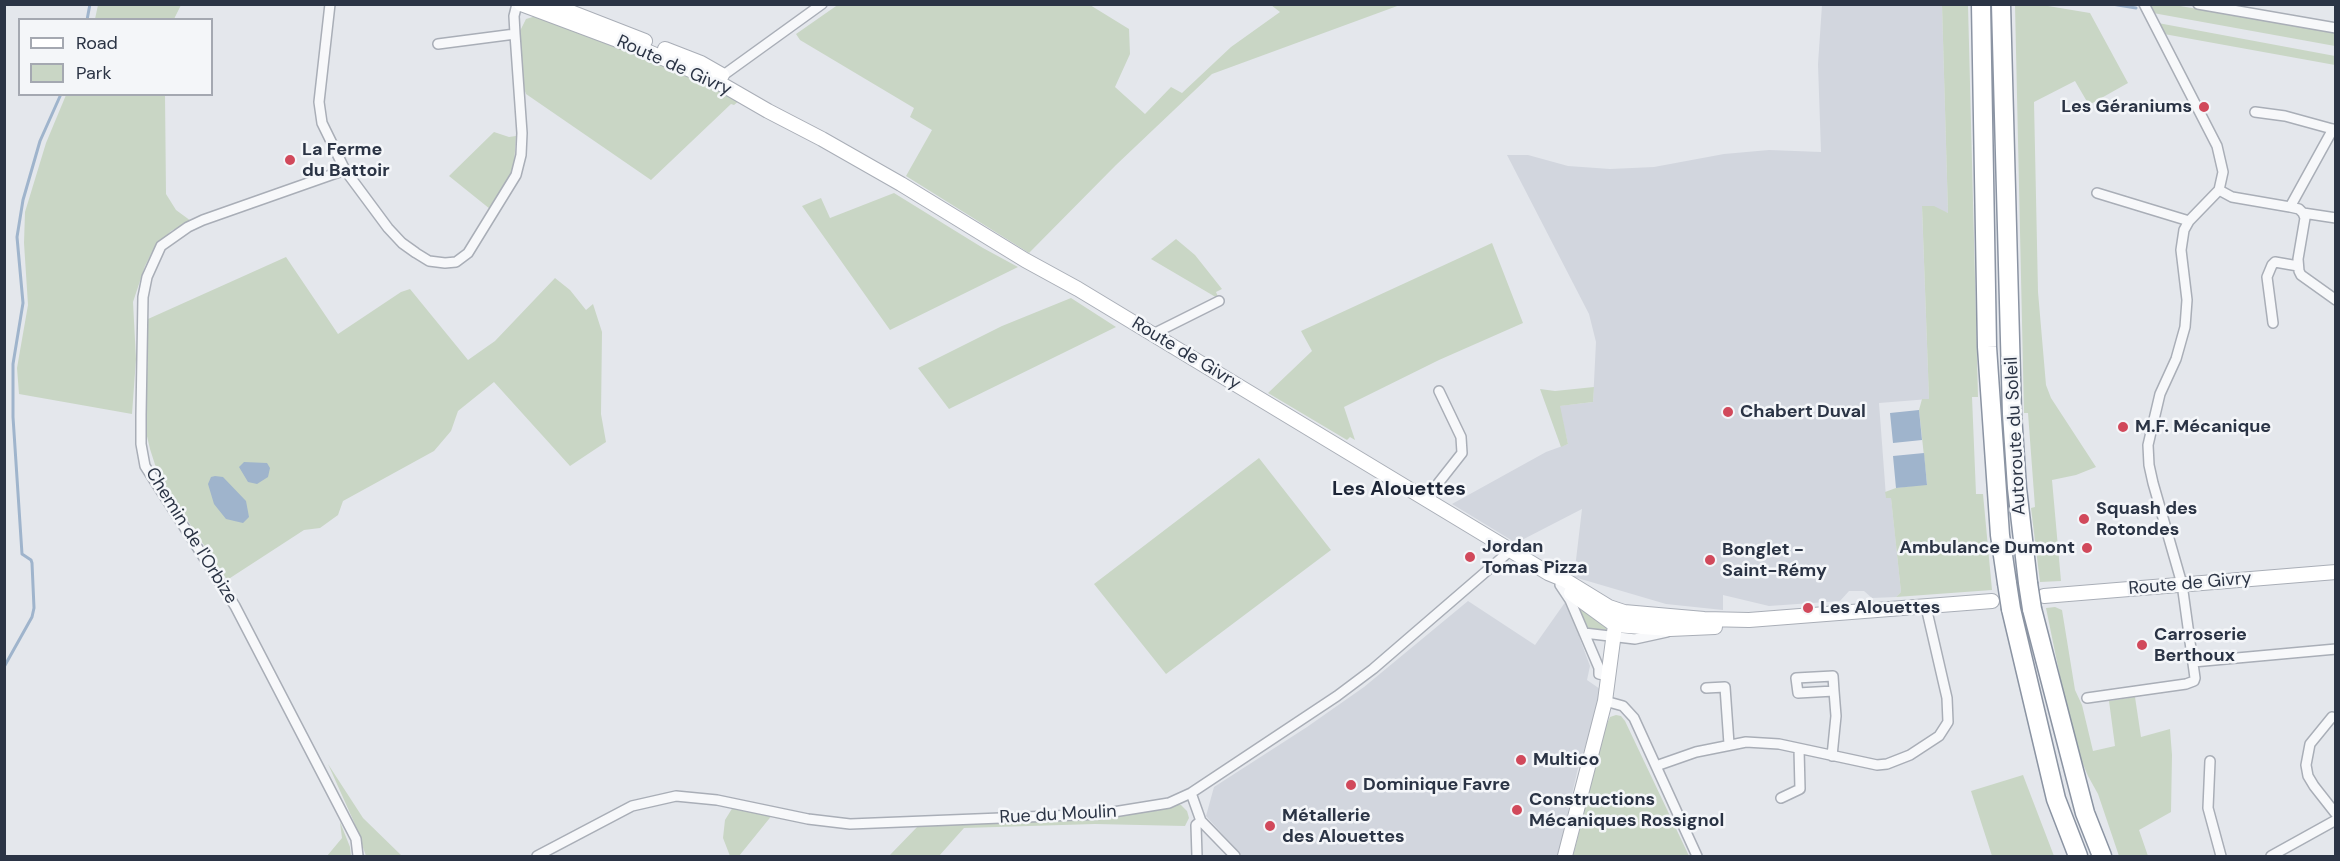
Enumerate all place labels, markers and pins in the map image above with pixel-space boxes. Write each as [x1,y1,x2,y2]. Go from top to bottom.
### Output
place label: Les Géraniums [2061,96,2192,118]
marker: Les Géraniums [2197,100,2211,114]
place label: La Ferme du Battoir [302,139,390,182]
marker: La Ferme du Battoir [283,153,297,167]
place label: Chabert Duval [1740,401,1866,423]
marker: Chabert Duval [1721,405,1735,419]
place label: M.F. Mécanique [2135,416,2271,438]
marker: M.F. Mécanique [2116,420,2130,434]
place label: Squash des Rotondes [2096,498,2197,540]
marker: Squash des Rotondes [2077,512,2091,526]
place label: Jordan Tomas Pizza [1482,536,1588,578]
place label: Ambulance Dumont [1899,537,2075,559]
place label: Bonglet - Saint-Rémy [1722,539,1827,582]
marker: Ambulance Dumont [2080,541,2094,555]
marker: Jordan Tomas Pizza [1463,550,1477,564]
marker: Bonglet - Saint-Rémy [1703,553,1717,567]
place label: Les Alouettes [1820,597,1940,619]
marker: Les Alouettes [1801,601,1815,615]
place label: Carroserie Berthoux [2154,624,2247,666]
marker: Carroserie Berthoux [2135,638,2149,652]
place label: Multico [1533,749,1599,771]
marker: Multico [1514,753,1528,767]
place label: Dominique Favre [1363,774,1510,796]
marker: Dominique Favre [1344,778,1358,792]
place label: Constructions Mécaniques Rossignol [1529,789,1724,832]
marker: Constructions Mécaniques Rossignol [1510,803,1524,817]
place label: Métallerie des Alouettes [1282,805,1405,848]
marker: Métallerie des Alouettes [1263,819,1277,833]

